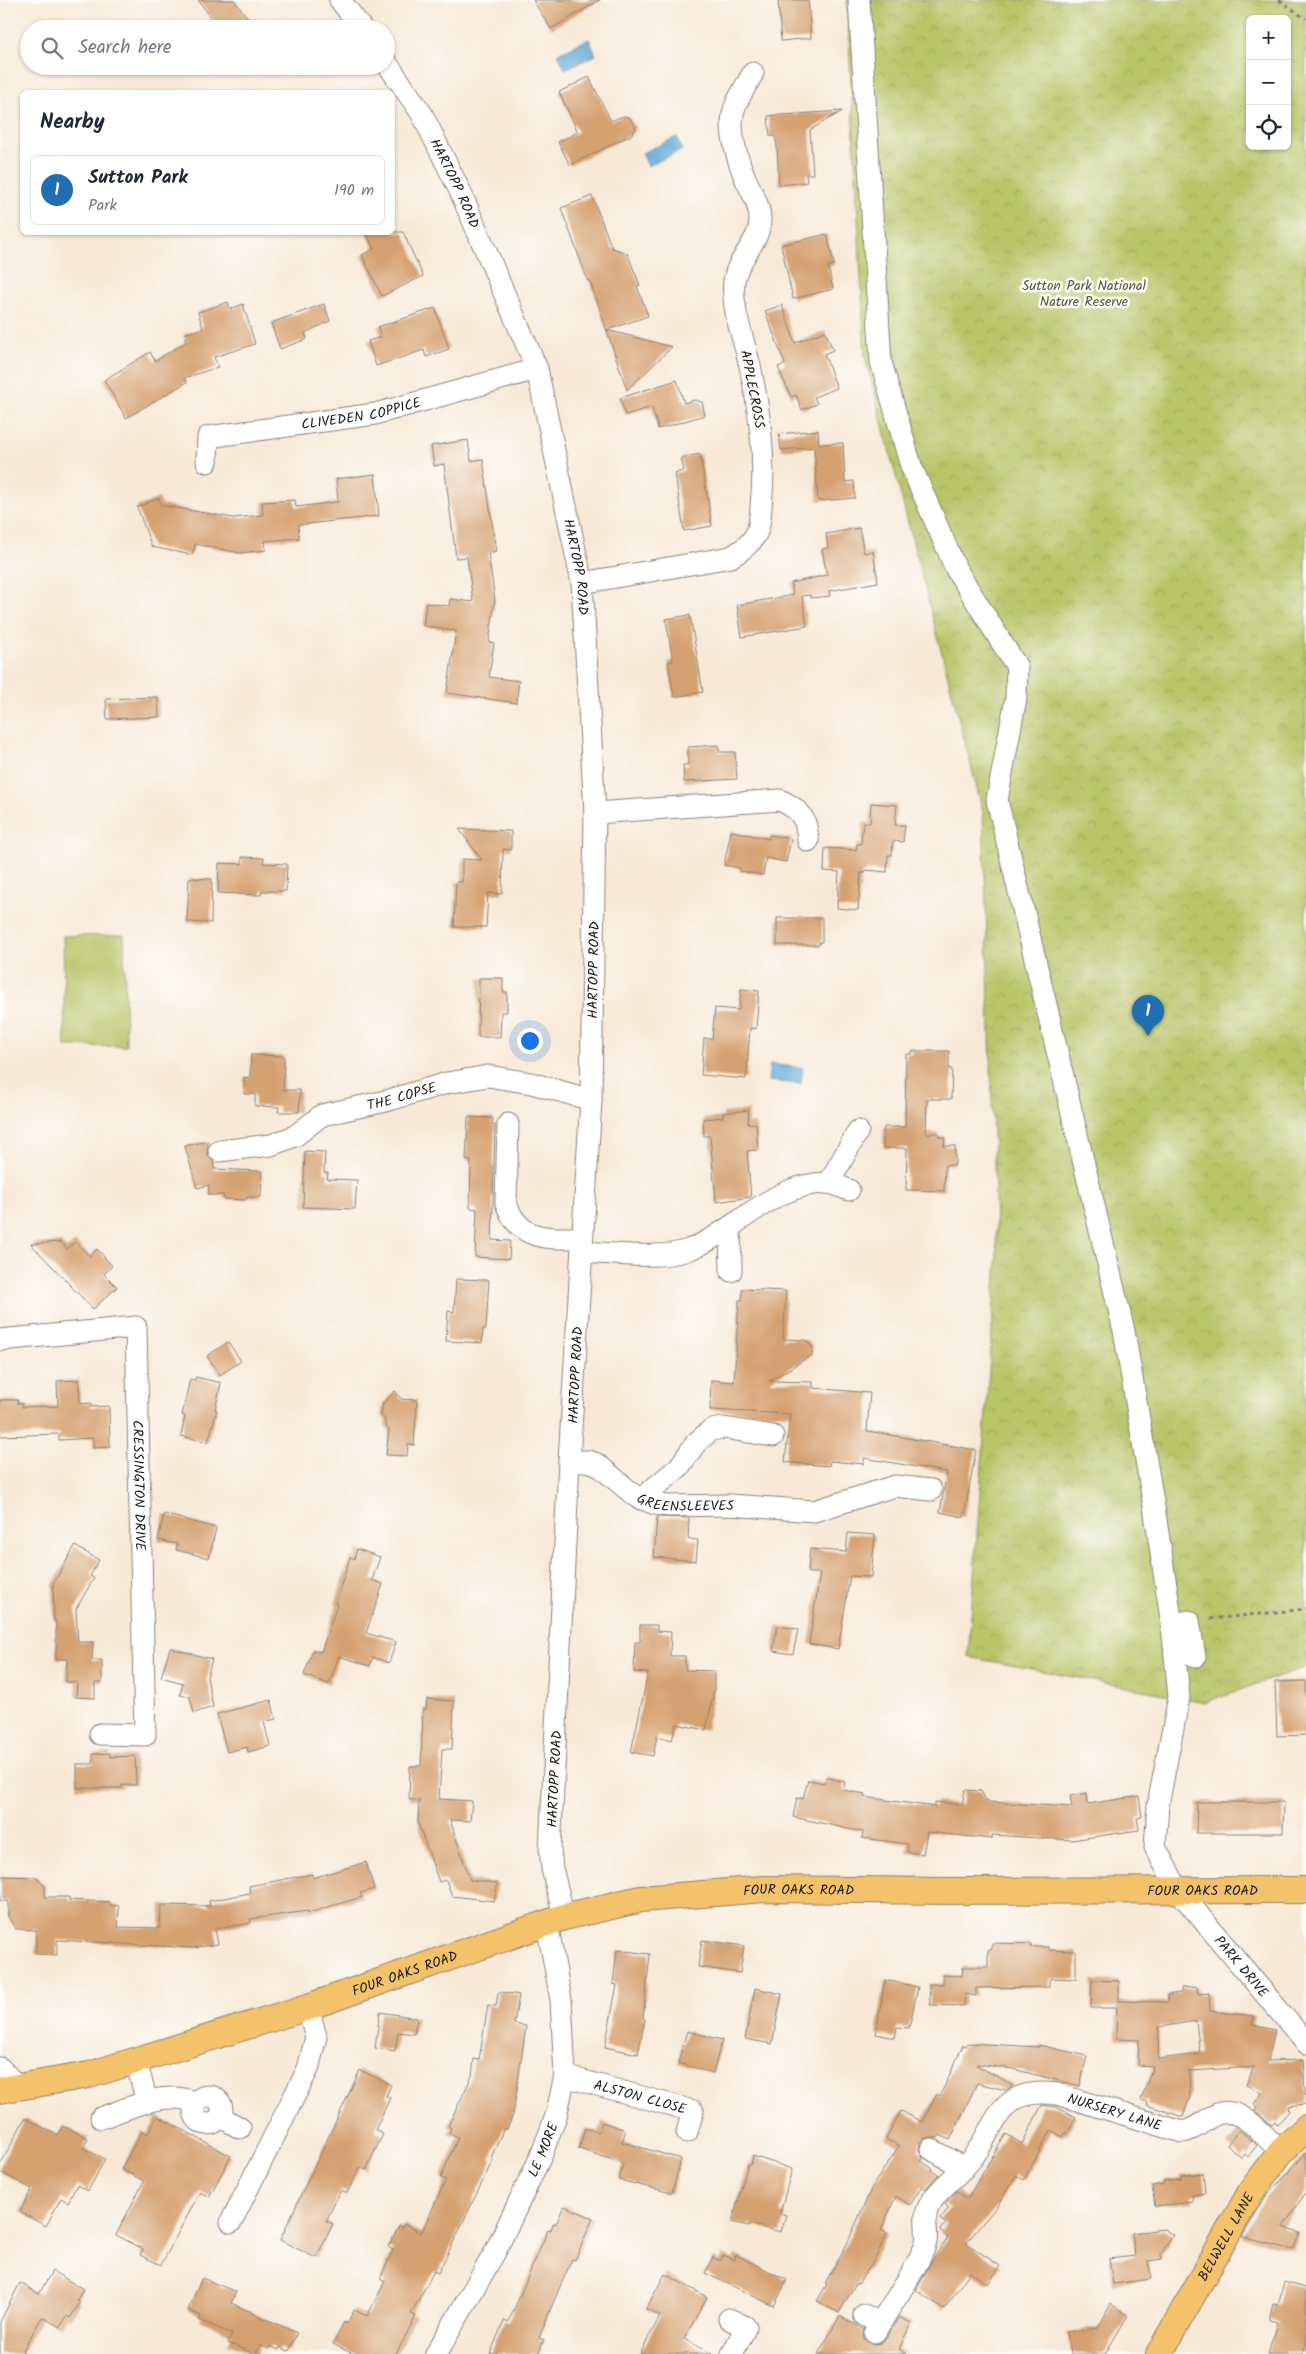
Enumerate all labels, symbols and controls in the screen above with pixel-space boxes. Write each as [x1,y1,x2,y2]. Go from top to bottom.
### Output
map controls [1246,15,1291,150]
button: + [1246,15,1291,60]
search box [20,20,395,75]
text: Search here [78,33,172,63]
icon: search [38,34,66,62]
button: − [1246,60,1291,105]
button: locate [1246,105,1291,150]
text: Nearby [40,106,105,139]
street label: HARTOPP ROAD [424,135,485,232]
text: Sutton Park [88,163,188,193]
text: 1 [55,178,59,203]
text: 190 m [334,178,374,203]
text: Park [88,193,117,218]
park label: Sutton Park National Nature Reserve [1022,275,1147,313]
street label: APPLECROSS [734,348,771,431]
street label: CLIVEDEN COPPICE [300,392,424,436]
street label: HARTOPP ROAD [557,517,594,616]
street label: HARTOPP ROAD [582,921,606,1019]
pin: 1 [1132,995,1164,1036]
your location [517,1028,543,1054]
street label: THE COPSE [365,1077,440,1117]
street label: HARTOPP ROAD [562,1326,590,1424]
street label: CRESSINGTON DRIVE [126,1420,151,1552]
street label: GREENSLEEVES [634,1488,735,1518]
street label: HARTOPP ROAD [541,1730,569,1828]
street label: FOUR OAKS ROAD [742,1879,854,1903]
street label: FOUR OAKS ROAD [1147,1880,1258,1902]
street label: PARK DRIVE [1208,1931,1274,2003]
street label: FOUR OAKS ROAD [349,1945,461,2003]
street label: ALSTON CLOSE [591,2074,690,2121]
street label: NURSERY LANE [1065,2088,1165,2137]
street label: LE MORE [522,2119,565,2181]
street label: BELWELL LANE [1193,2188,1261,2285]

